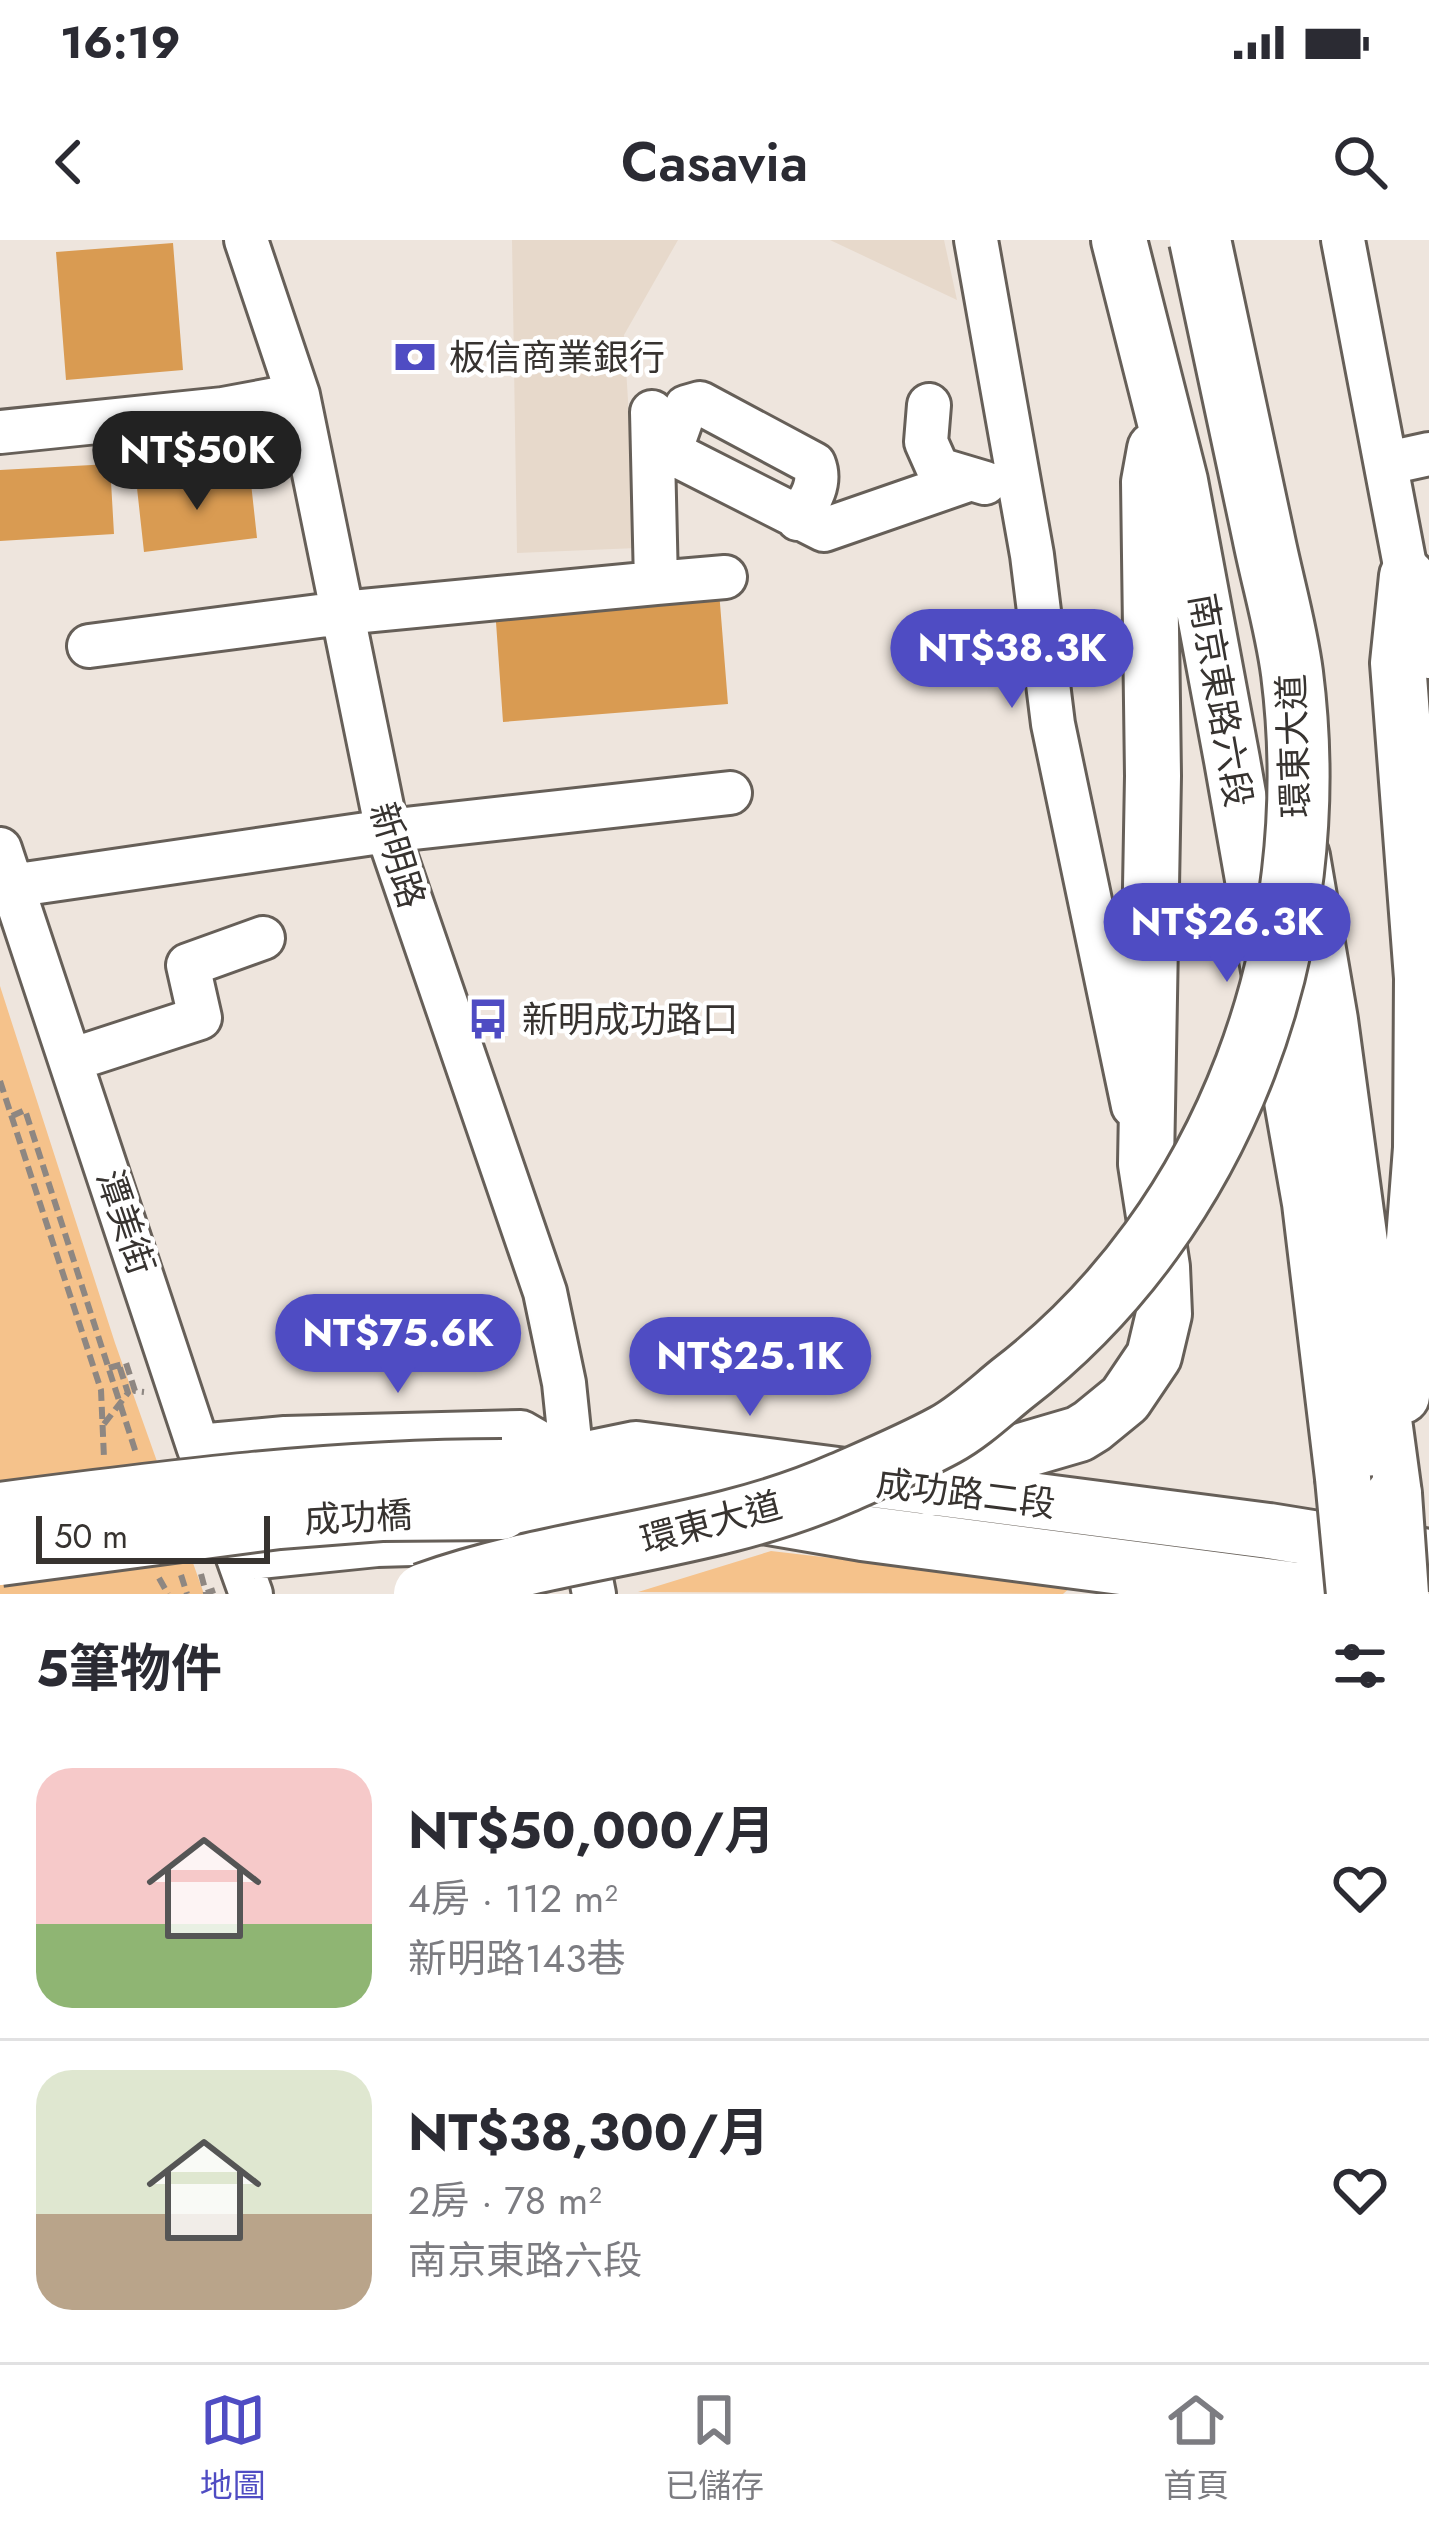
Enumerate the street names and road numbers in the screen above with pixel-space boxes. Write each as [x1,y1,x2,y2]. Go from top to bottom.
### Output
street label: 南京東路六段 [1177,589,1265,811]
street label: 環東大道 [1265,673,1321,819]
street label: 新明路 [357,796,439,914]
street label: 潭美街 [84,1162,168,1282]
street label: 成功路二段 [873,1456,1059,1530]
street label: 環東大道 [635,1478,787,1566]
street label: 成功橋 [303,1488,413,1546]

